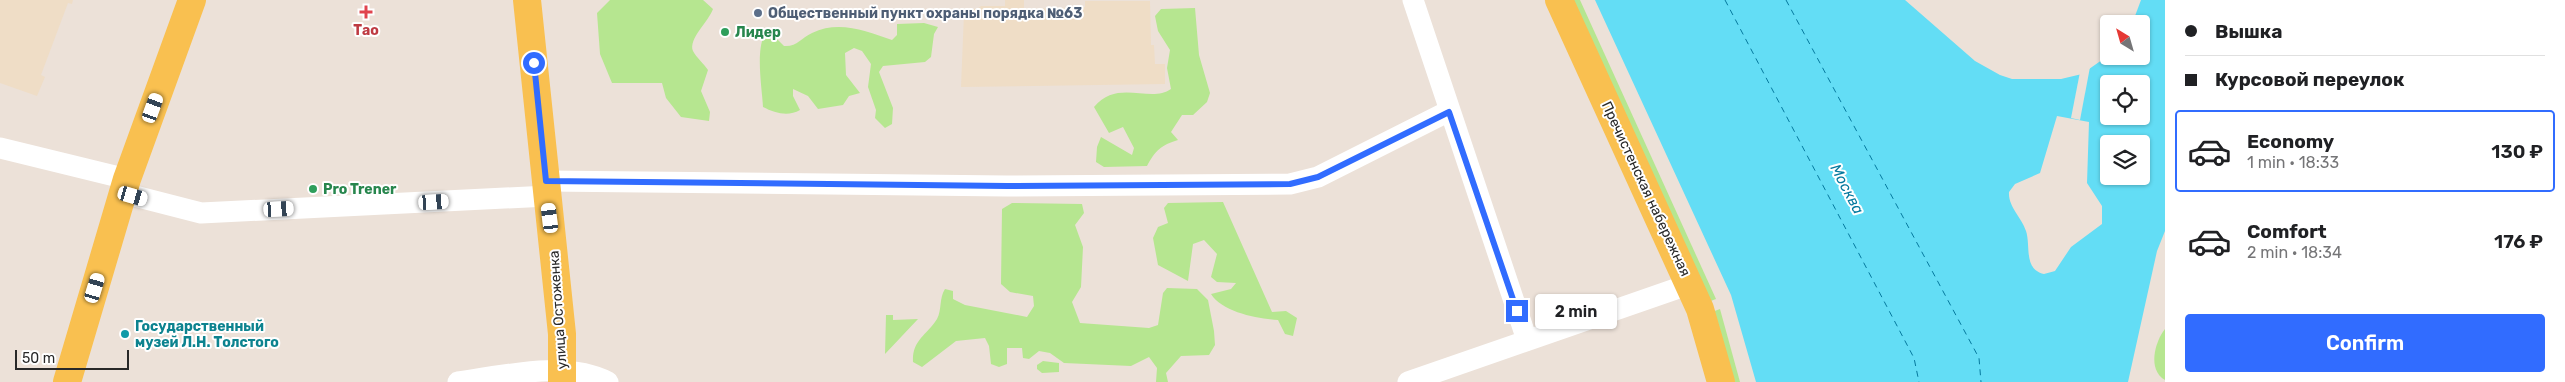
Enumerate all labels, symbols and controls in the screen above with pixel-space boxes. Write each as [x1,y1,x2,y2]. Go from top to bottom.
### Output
marker: Тао [359,5,373,19]
place label: Общественный пункт охраны порядка №63 [768,5,1082,22]
marker: Общественный пункт охраны порядка №63 [752,7,764,19]
north arrow [2100,15,2150,65]
map controls [2100,15,2150,185]
text: Вышка [2215,20,2283,43]
place label: Тао [353,22,379,39]
place label: Лидер [735,24,781,41]
marker: Лидер [719,26,731,38]
route start [523,52,545,74]
text: Курсовой переулок [2215,68,2404,91]
button: locate [2100,75,2150,125]
car [140,91,165,125]
street label: Пречистенская набережная [1598,99,1694,279]
icon: car [2187,129,2232,174]
text: Economy [2247,130,2334,153]
button: layers [2100,135,2150,185]
text: 130 ₽ [2491,140,2543,163]
text: 1 min · 18:33 [2247,153,2339,172]
water label: Москва [1826,161,1868,217]
place label: Pro Trener [323,181,397,198]
marker: Pro Trener [307,183,319,195]
car [116,185,149,207]
car [418,194,449,210]
car [263,201,294,217]
car [540,202,559,234]
icon: car [2187,219,2232,264]
text: Comfort [2247,220,2327,243]
text: 176 ₽ [2494,230,2543,253]
text: 2 min · 18:34 [2247,243,2342,262]
street label: улица Остоженка [545,250,571,370]
car [83,271,106,305]
callout: 2 min [1534,294,1617,328]
route end [1506,300,1528,322]
text: 2 min [1555,302,1597,321]
button: Confirm [2185,314,2545,372]
place label: Государственный музей Л.Н. Толстого [135,318,279,351]
marker: Государственный музей Л.Н. Толстого [119,328,131,340]
scale bar [15,347,129,370]
text: 50 m [22,350,55,367]

